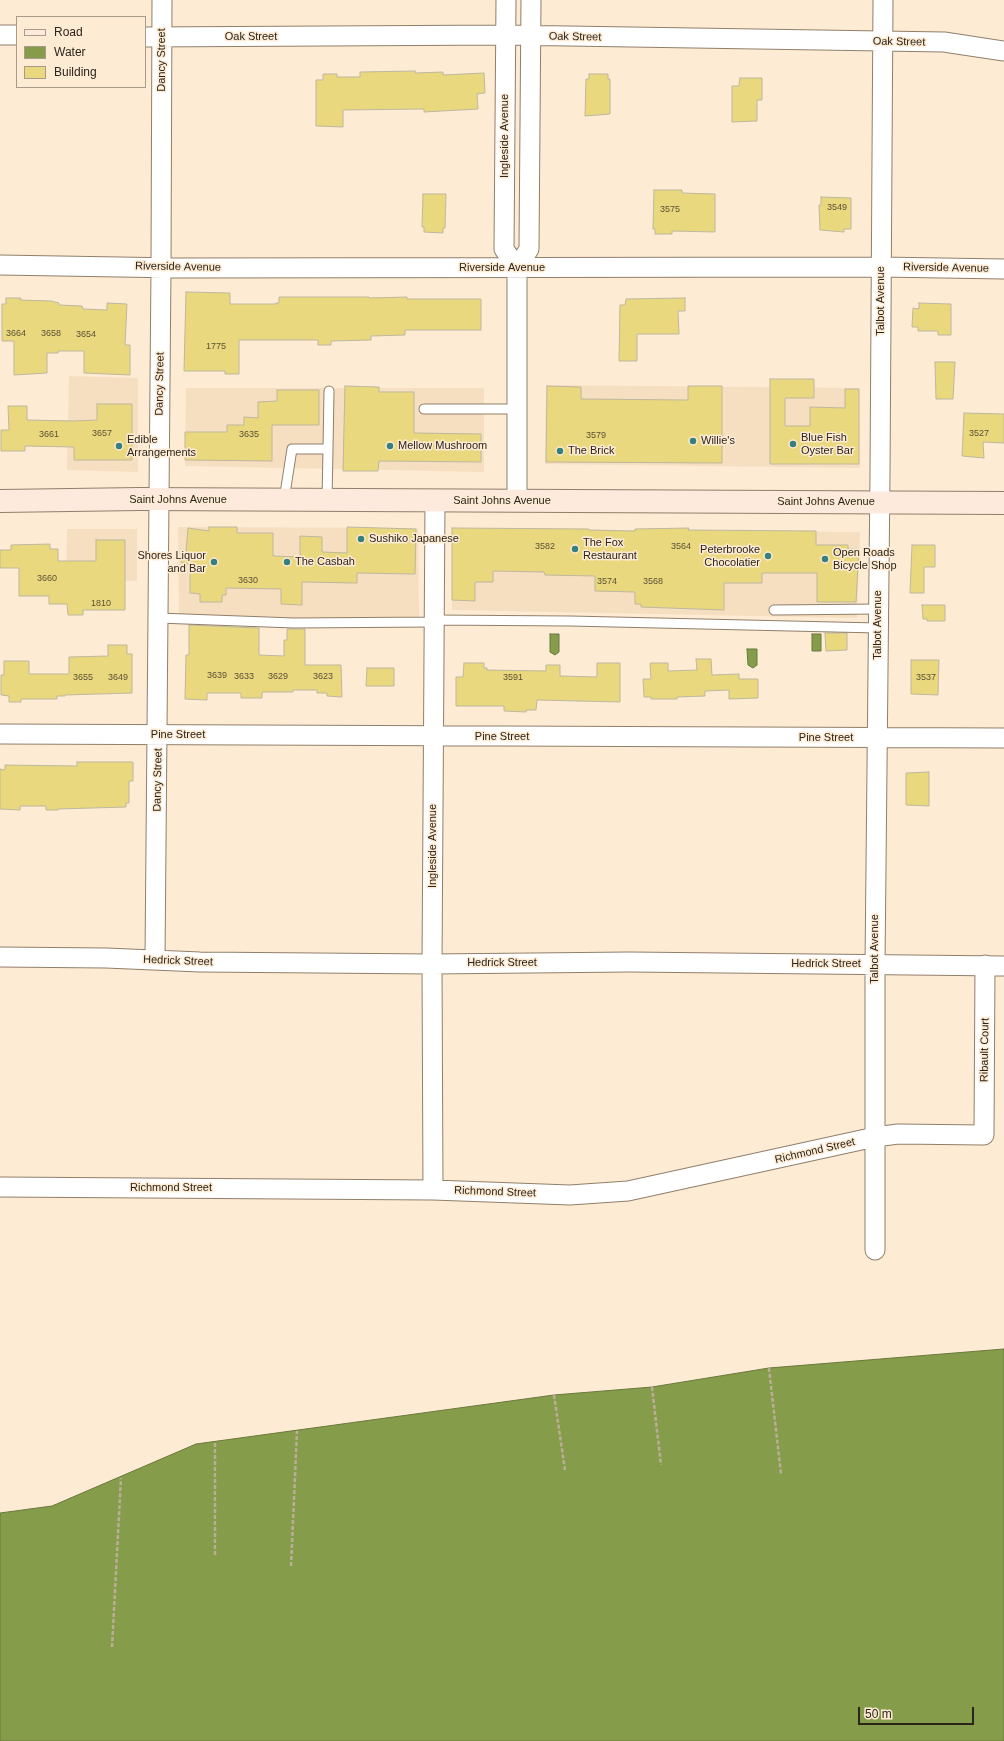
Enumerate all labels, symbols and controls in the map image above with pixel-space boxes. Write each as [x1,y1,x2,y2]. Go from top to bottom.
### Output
legend [16,16,146,88]
text: Road [54,25,83,39]
street label: Dancy Street [155,28,169,92]
street label: Oak Street [225,30,277,44]
street label: Oak Street [549,30,601,44]
street label: Oak Street [873,35,925,49]
text: Water [54,45,86,59]
text: Building [54,65,97,79]
street label: Ingleside Avenue [498,94,512,178]
house number: 3549 [827,203,847,213]
house number: 3575 [660,205,680,215]
street label: Riverside Avenue [135,260,221,274]
street label: Riverside Avenue [459,261,545,275]
street label: Riverside Avenue [903,261,989,275]
street label: Talbot Avenue [874,266,888,336]
house number: 3664 [6,329,26,339]
house number: 3658 [41,329,61,339]
house number: 3654 [76,330,96,340]
house number: 1775 [206,342,226,352]
street label: Dancy Street [153,352,167,416]
house number: 3657 [92,429,112,439]
house number: 3527 [969,429,989,439]
house number: 3661 [39,430,59,440]
house number: 3635 [239,430,259,440]
house number: 3579 [586,431,606,441]
place label: Blue Fish Oyster Bar [801,431,854,457]
place label: Edible Arrangements [127,433,196,459]
place label: Willie's [701,434,735,448]
marker: Willie's [688,436,698,446]
place label: Mellow Mushroom [398,439,487,453]
marker: Blue Fish Oyster Bar [788,439,798,449]
marker: Edible Arrangements [114,441,124,451]
marker: Mellow Mushroom [385,441,395,451]
place label: The Brick [568,444,614,458]
marker: The Brick [555,446,565,456]
street label: Saint Johns Avenue [129,493,227,507]
street label: Saint Johns Avenue [453,494,551,508]
street label: Saint Johns Avenue [777,495,875,509]
place label: Sushiko Japanese [369,532,459,546]
marker: Sushiko Japanese [356,534,366,544]
place label: The Fox Restaurant [583,536,637,562]
house number: 3582 [535,542,555,552]
house number: 3564 [671,542,691,552]
place label: Peterbrooke Chocolatier [700,543,760,569]
marker: The Fox Restaurant [570,544,580,554]
place label: Open Roads Bicycle Shop [833,546,897,572]
place label: Shores Liquor and Bar [138,549,206,575]
marker: Peterbrooke Chocolatier [763,551,773,561]
marker: Open Roads Bicycle Shop [820,554,830,564]
place label: The Casbah [295,555,355,569]
marker: Shores Liquor and Bar [209,557,219,567]
marker: The Casbah [282,557,292,567]
house number: 3660 [37,574,57,584]
house number: 3630 [238,576,258,586]
house number: 3574 [597,577,617,587]
house number: 3568 [643,577,663,587]
street label: Talbot Avenue [871,590,885,660]
house number: 1810 [91,599,111,609]
house number: 3639 [207,671,227,681]
house number: 3633 [234,672,254,682]
house number: 3629 [268,672,288,682]
house number: 3623 [313,672,333,682]
house number: 3655 [73,673,93,683]
house number: 3649 [108,673,128,683]
house number: 3591 [503,673,523,683]
house number: 3537 [916,673,936,683]
street label: Pine Street [151,728,205,742]
street label: Pine Street [475,730,529,744]
street label: Pine Street [799,731,853,745]
street label: Dancy Street [151,748,165,812]
street label: Ingleside Avenue [426,804,440,888]
street label: Talbot Avenue [868,914,882,984]
street label: Hedrick Street [143,953,213,969]
street label: Hedrick Street [467,956,537,970]
street label: Hedrick Street [791,957,861,971]
street label: Ribault Court [978,1018,992,1082]
street label: Richmond Street [774,1135,856,1167]
street label: Richmond Street [130,1181,212,1195]
street label: Richmond Street [454,1184,536,1200]
scale bar [860,1699,976,1725]
text: 50 m [865,1707,892,1721]

